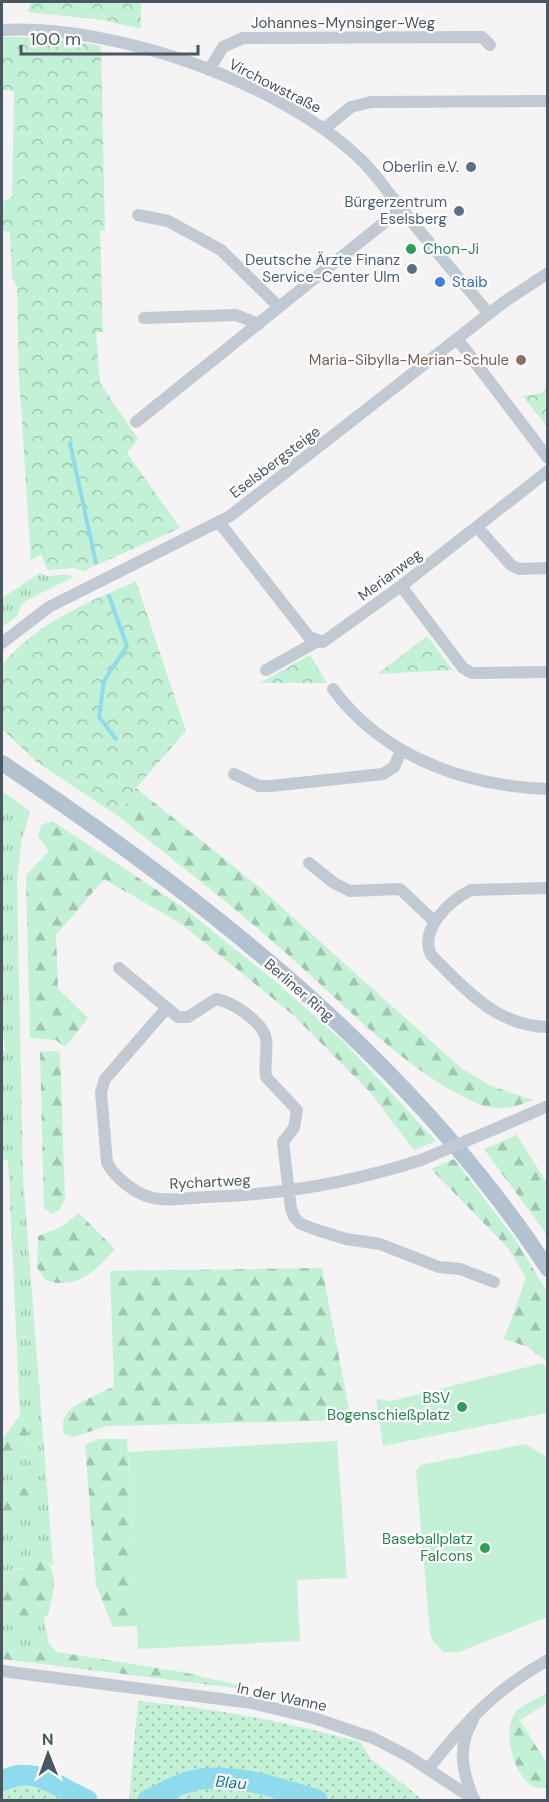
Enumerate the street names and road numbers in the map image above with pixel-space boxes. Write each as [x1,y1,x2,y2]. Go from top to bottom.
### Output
street label: Johannes-Mynsinger-Weg [251,13,435,33]
street label: Virchowstraße [225,54,325,118]
street label: Eselsbergsteige [226,421,324,503]
street label: Merianweg [354,544,426,606]
street label: Berliner Ring [260,954,338,1026]
street label: Rychartweg [169,1170,251,1194]
street label: In der Wanne [235,1678,329,1716]

